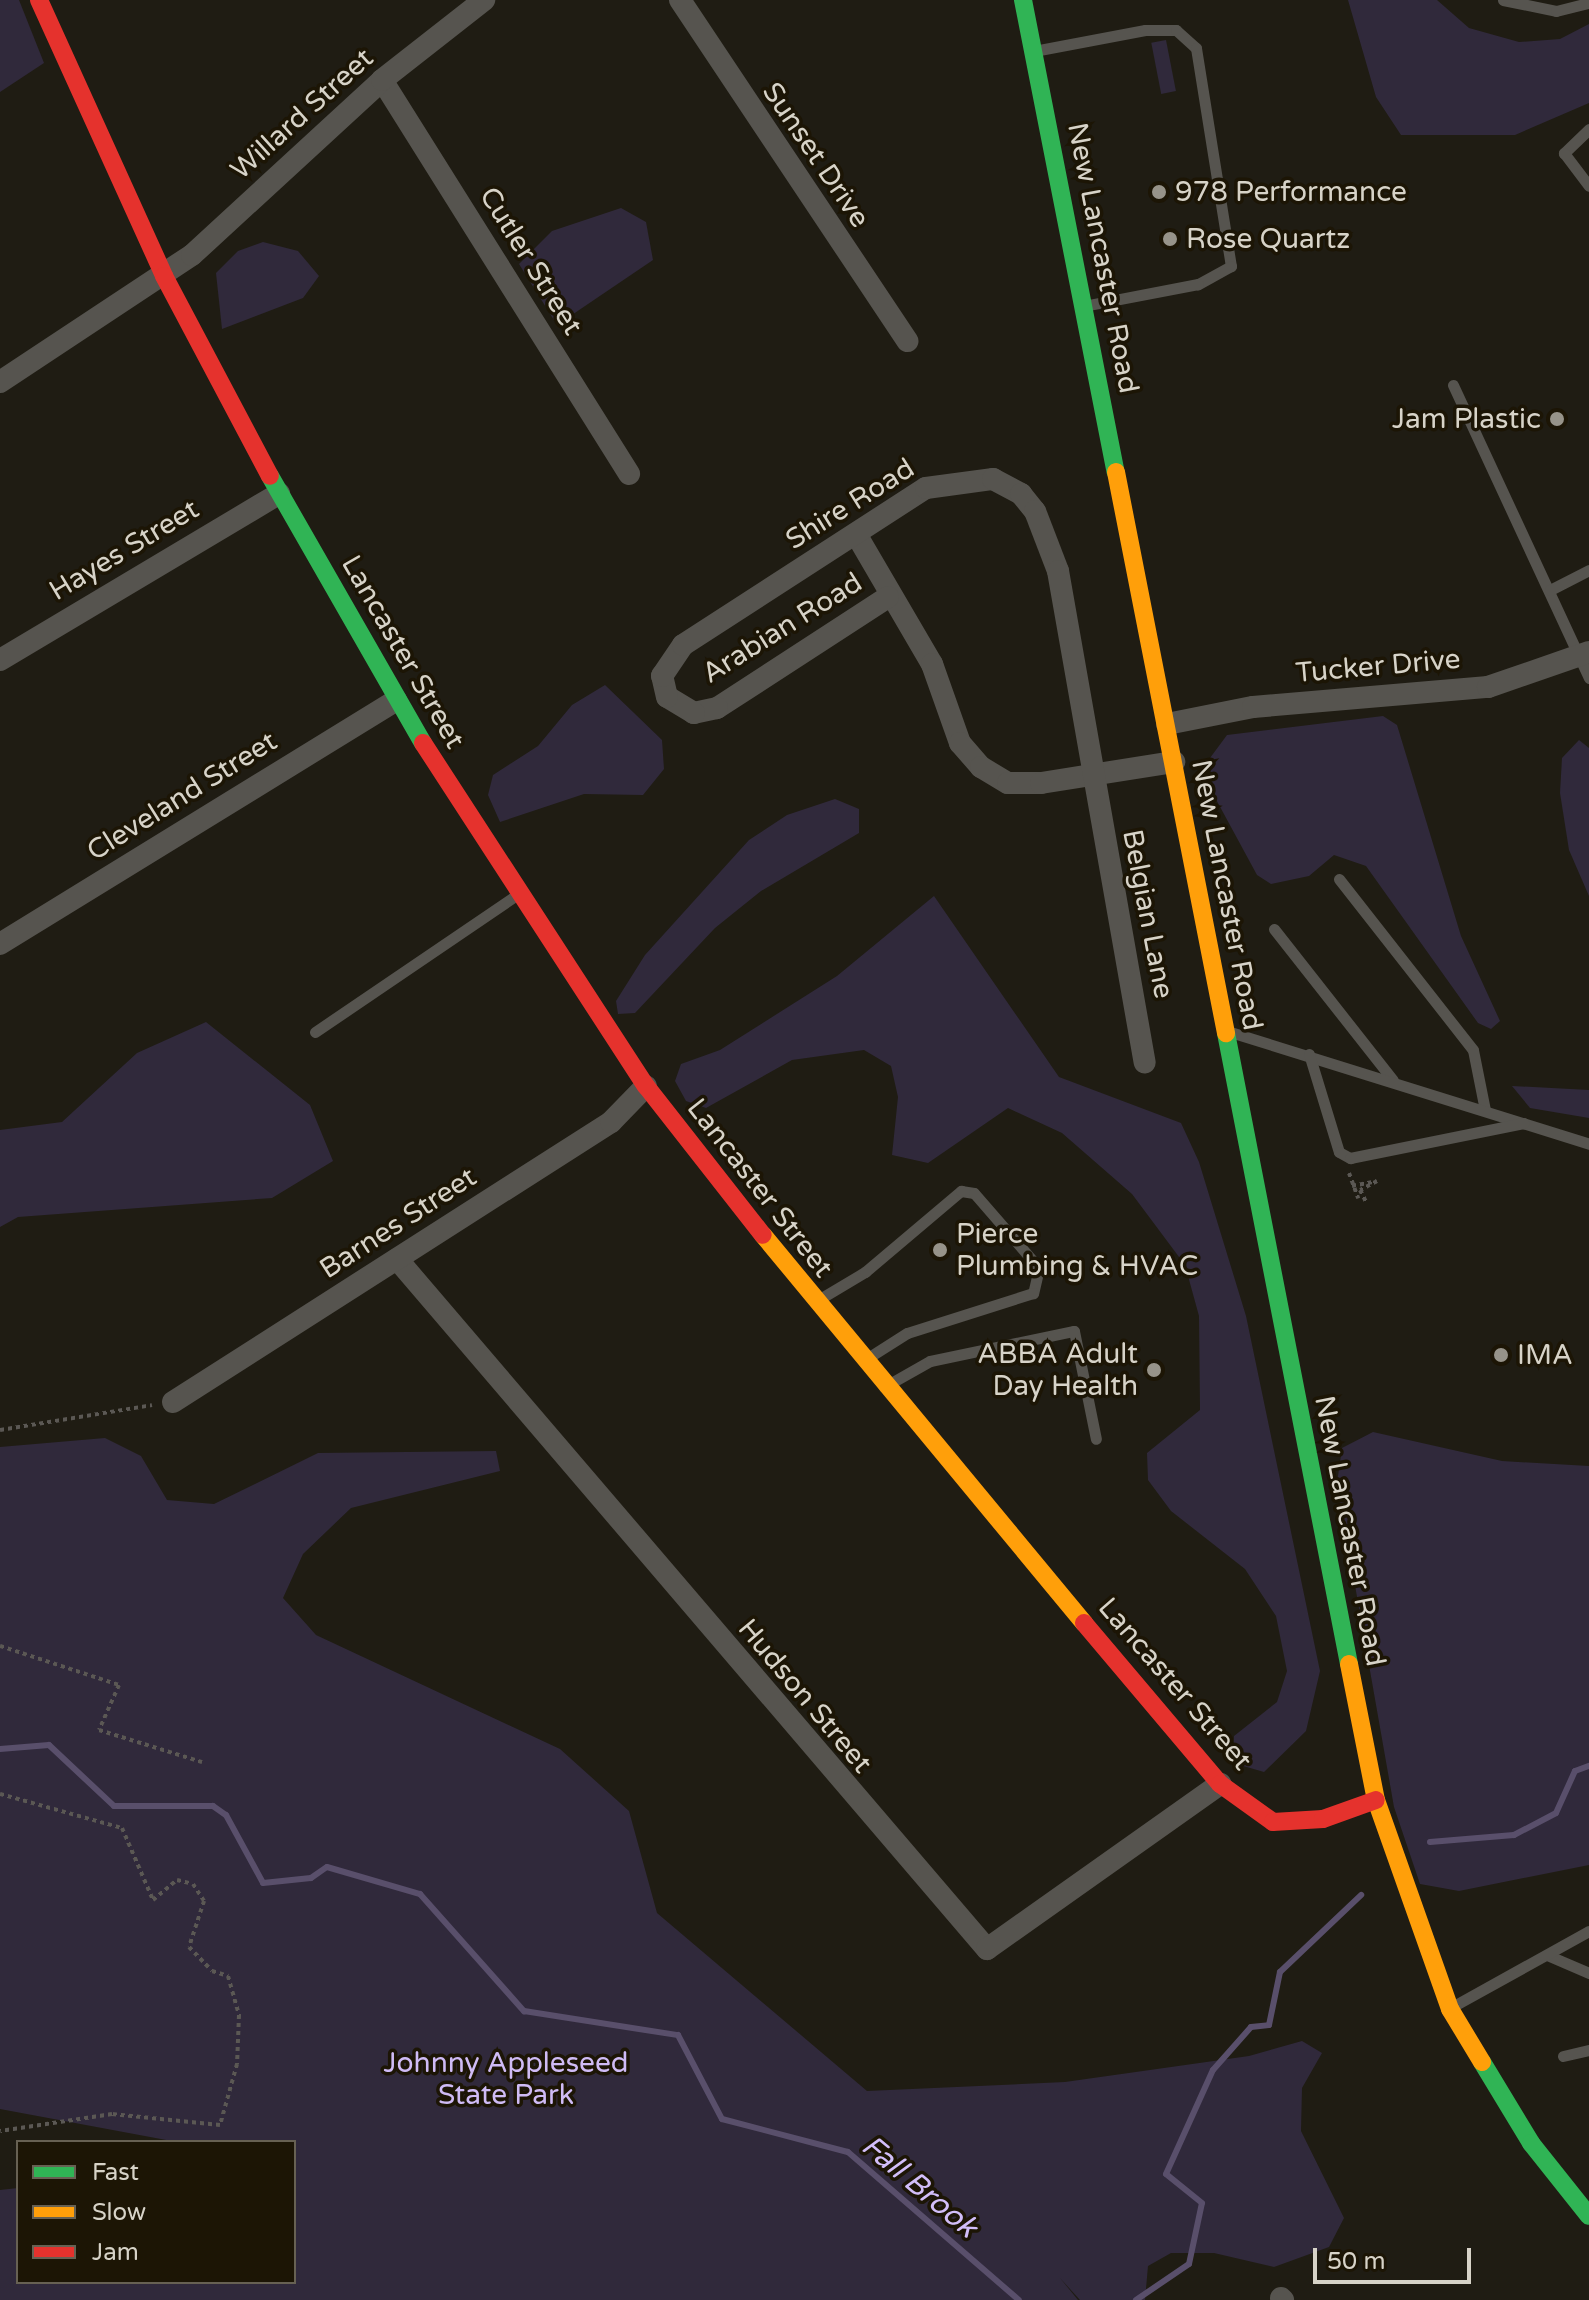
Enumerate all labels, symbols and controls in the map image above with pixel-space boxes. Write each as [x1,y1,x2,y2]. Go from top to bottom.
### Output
street label: Willard Street [224,41,380,187]
street label: Sunset Drive [755,76,877,234]
street label: New Lancaster Road [1060,120,1146,396]
place label: 978 Performance [1175,175,1407,209]
street label: Cutler Street [472,181,590,341]
marker: 978 Performance [1150,183,1168,201]
place label: Rose Quartz [1186,222,1350,256]
marker: Rose Quartz [1161,230,1179,248]
place label: Jam Plastic [1392,402,1541,436]
marker: Jam Plastic [1548,410,1566,428]
street label: Shire Road [780,451,920,557]
street label: Hayes Street [43,492,205,608]
street label: Lancaster Street [334,550,472,754]
street label: Arabian Road [696,565,868,691]
street label: Tucker Drive [1294,642,1462,690]
street label: Cleveland Street [81,724,283,868]
street label: New Lancaster Road [1184,757,1270,1033]
street label: Belgian Lane [1115,827,1181,1001]
street label: Lancaster Street [680,1092,840,1284]
street label: Barnes Street [314,1160,482,1286]
place label: Pierce Plumbing & HVAC [956,1217,1198,1283]
marker: Pierce Plumbing & HVAC [931,1241,949,1259]
place label: ABBA Adult Day Health [977,1337,1138,1403]
place label: IMA [1517,1338,1573,1372]
marker: IMA [1492,1346,1510,1364]
marker: ABBA Adult Day Health [1145,1361,1163,1379]
street label: New Lancaster Road [1307,1393,1393,1669]
street label: Lancaster Street [1091,1591,1259,1777]
street label: Hudson Street [731,1612,879,1780]
park label: Johnny Appleseed State Park [384,2046,628,2112]
water label: Fall Brook [854,2128,984,2246]
legend [16,2140,296,2284]
text: Fast [92,2158,139,2187]
text: Slow [92,2198,146,2227]
scale bar [1317,2232,1475,2282]
text: Jam [92,2238,139,2267]
text: 50 m [1327,2247,1385,2276]

